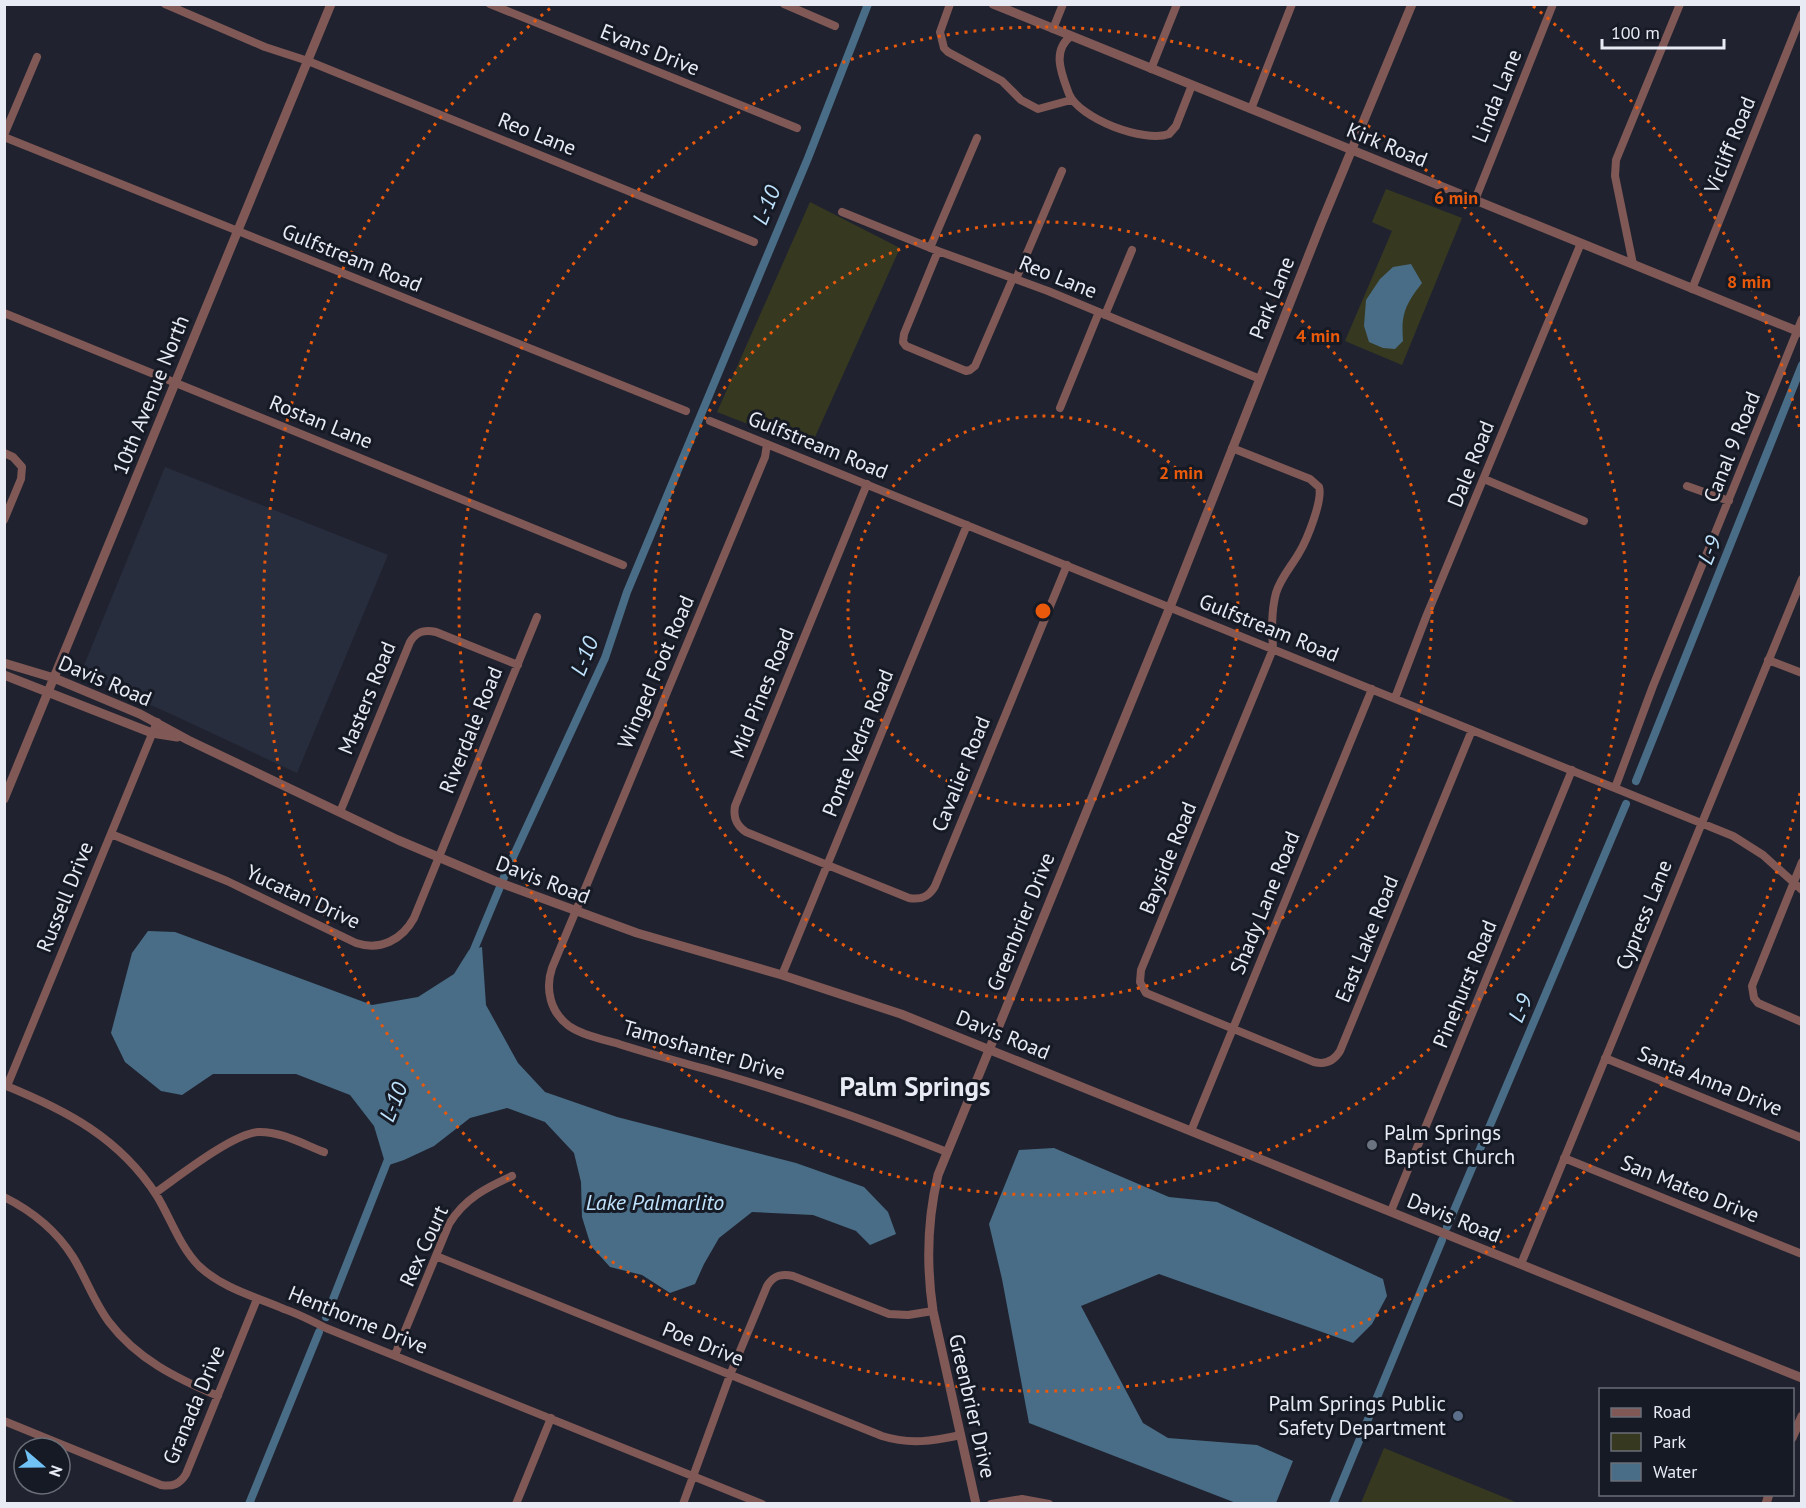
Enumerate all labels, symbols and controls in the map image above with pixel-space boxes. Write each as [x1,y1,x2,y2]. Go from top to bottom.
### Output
scale bar [1602,12,1724,50]
street label: Evans Drive [597,17,704,82]
text: 100 m [1611,21,1660,44]
street label: Linda Lane [1466,45,1527,146]
street label: Vicliff Road [1697,92,1761,198]
street label: Reo Lane [494,106,580,161]
street label: Kirk Road [1343,116,1432,173]
water label: L-10 [746,181,787,229]
text: 6 min [1434,186,1478,209]
street label: Gulfstream Road [278,217,426,298]
street label: Reo Lane [1015,249,1101,304]
street label: Park Lane [1243,253,1300,343]
text: 8 min [1727,270,1771,293]
street label: 10th Avenue North [106,311,195,478]
text: 4 min [1296,324,1340,347]
street label: Canal 9 Road [1697,387,1766,506]
street label: Rostan Lane [265,389,377,455]
street label: Gulfstream Road [744,404,892,485]
street label: Dale Road [1441,417,1500,511]
text: 2 min [1159,461,1203,484]
water label: L-9 [1691,531,1727,568]
street label: Gulfstream Road [1195,587,1343,668]
street label: Winged Foot Road [611,591,700,753]
centre of rings [1033,601,1053,621]
street label: Mid Pines Road [723,624,800,762]
water label: L-10 [564,632,605,680]
street label: Masters Road [332,637,401,758]
street label: Davis Road [54,649,156,712]
street label: Riverdale Road [433,662,508,797]
street label: Ponte Vedra Road [816,665,899,820]
street label: Cavalier Road [925,712,996,836]
street label: Bayside Road [1133,798,1202,918]
street label: Shady Lane Road [1224,827,1306,978]
street label: Russell Drive [30,838,99,956]
street label: Davis Road [492,849,594,910]
street label: Greenbrier Drive [980,849,1061,995]
street label: Cypress Lane [1609,856,1678,974]
street label: Yucatan Drive [242,858,365,935]
street label: East Lake Road [1329,871,1404,1006]
street label: Pinehurst Road [1427,916,1502,1052]
water label: L-9 [1502,989,1539,1026]
street label: Davis Road [952,1004,1054,1066]
street label: Tamoshanter Drive [620,1013,788,1086]
street label: Santa Anna Drive [1634,1039,1787,1122]
district label: Palm Springs [840,1069,990,1103]
water label: L-10 [373,1078,414,1126]
place label: Palm Springs Baptist Church [1384,1119,1515,1170]
marker: Palm Springs Baptist Church [1365,1138,1379,1152]
street label: San Mateo Drive [1617,1148,1763,1229]
street label: Davis Road [1403,1187,1505,1249]
water label: Lake Palmarlito [586,1188,724,1216]
street label: Rex Court [393,1201,454,1291]
street label: Henthorne Drive [284,1279,432,1360]
street label: Poe Drive [658,1315,748,1372]
street label: Greenbrier Drive [943,1331,1002,1481]
street label: Granada Drive [156,1341,231,1468]
legend [1599,1388,1794,1496]
place label: Palm Springs Public Safety Department [1268,1390,1446,1441]
text: Road [1653,1400,1691,1423]
marker: Palm Springs Public Safety Department [1451,1409,1465,1423]
text: Park [1653,1430,1686,1453]
north arrow [12,1436,72,1496]
text: Water [1653,1460,1697,1483]
text: N [45,1463,67,1479]

